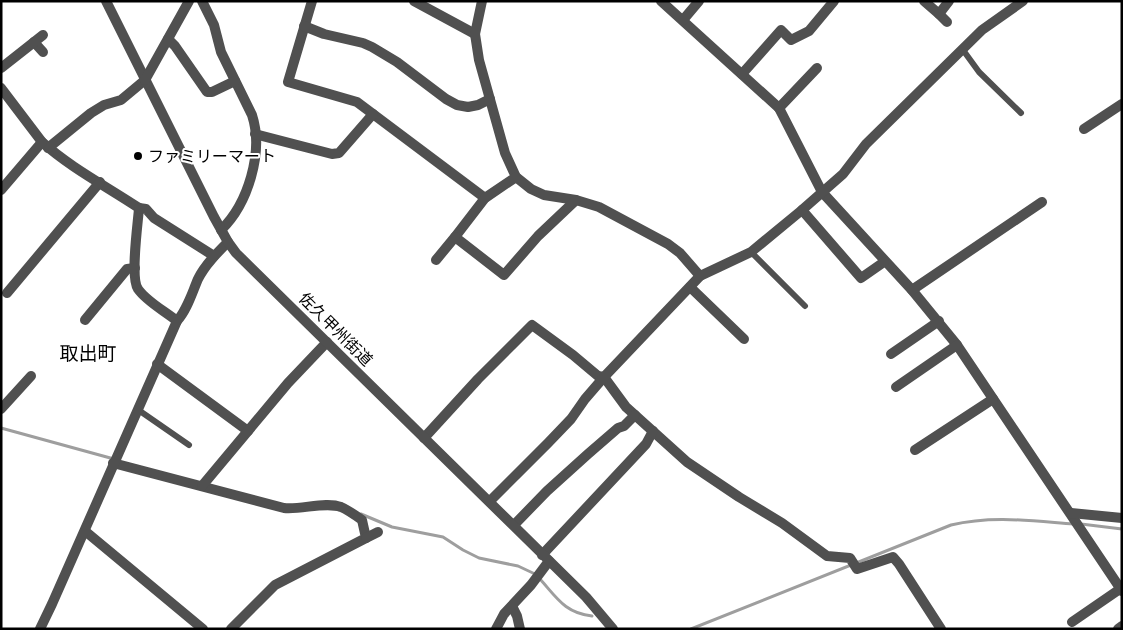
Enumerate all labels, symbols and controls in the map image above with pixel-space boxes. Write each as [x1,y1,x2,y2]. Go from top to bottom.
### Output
place label: ファミリーマート [148,145,276,167]
marker: ファミリーマート [132,150,144,162]
street label: 佐久甲州街道 [294,287,378,371]
district label: 取出町 [59,340,117,366]

